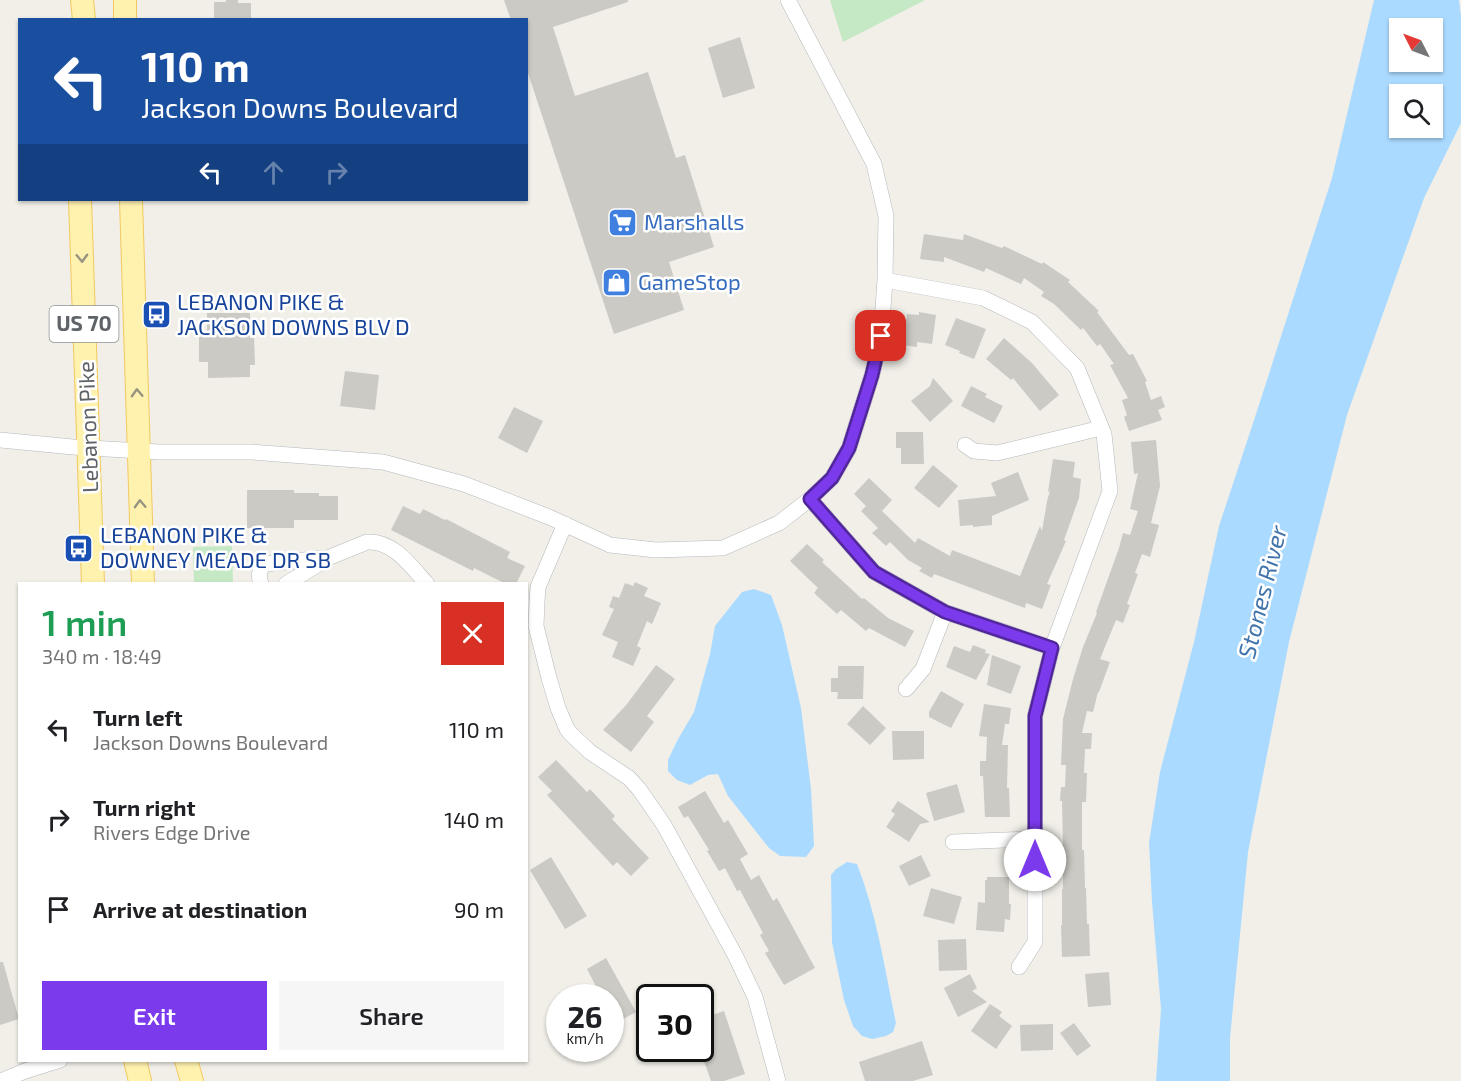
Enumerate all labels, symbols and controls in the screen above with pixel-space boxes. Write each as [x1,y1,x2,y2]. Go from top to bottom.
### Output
north arrow [1389,18,1443,72]
map controls [1389,18,1443,138]
text: 110 m [141,40,250,90]
icon: left [42,42,120,120]
button: search [1389,84,1443,138]
text: Jackson Downs Boulevard [141,91,459,123]
icon: left [194,156,227,189]
icon: ahead [257,156,290,189]
icon: right [320,156,353,189]
supermarket icon: Marshalls [607,206,639,238]
place label: Marshalls [644,208,744,234]
one-way arrow [76,253,89,262]
shop icon: GameStop [601,266,633,298]
place label: GameStop [638,268,741,294]
place label: LEBANON PIKE & JACKSON DOWNS BLV D [177,288,410,339]
bus stop icon: LEBANON PIKE & JACKSON DOWNS BLV D [140,299,172,331]
road number: US 70 [50,306,118,342]
pin [855,310,906,361]
icon: arrive [864,319,897,352]
street label: Lebanon Pike [72,361,102,493]
one-way arrow [131,388,143,397]
one-way arrow [134,500,147,509]
place label: LEBANON PIKE & DOWNEY MEADE DR SB [100,521,331,572]
water label: Stones River [1231,522,1292,661]
bus stop icon: LEBANON PIKE & DOWNEY MEADE DR SB [63,532,95,564]
text: 1 min [42,600,127,643]
button: close [441,602,504,665]
text: 340 m · 18:49 [42,644,162,668]
text: Turn left [93,704,182,730]
icon: left [42,713,75,746]
text: 110 m [449,716,504,742]
text: Jackson Downs Boulevard [93,730,328,754]
text: Turn right [93,794,195,820]
icon: right [42,803,75,836]
text: 140 m [444,806,504,832]
text: Rivers Edge Drive [93,820,251,844]
position arrow [1003,828,1067,892]
icon: arrive [42,893,75,926]
text: Arrive at destination [93,896,307,922]
text: 90 m [454,896,504,922]
button: Exit [42,981,267,1050]
button: Share [279,981,504,1050]
speed limit sign: 30 [636,984,714,1062]
text: 26 [567,998,603,1034]
text: km/h [566,1029,604,1047]

